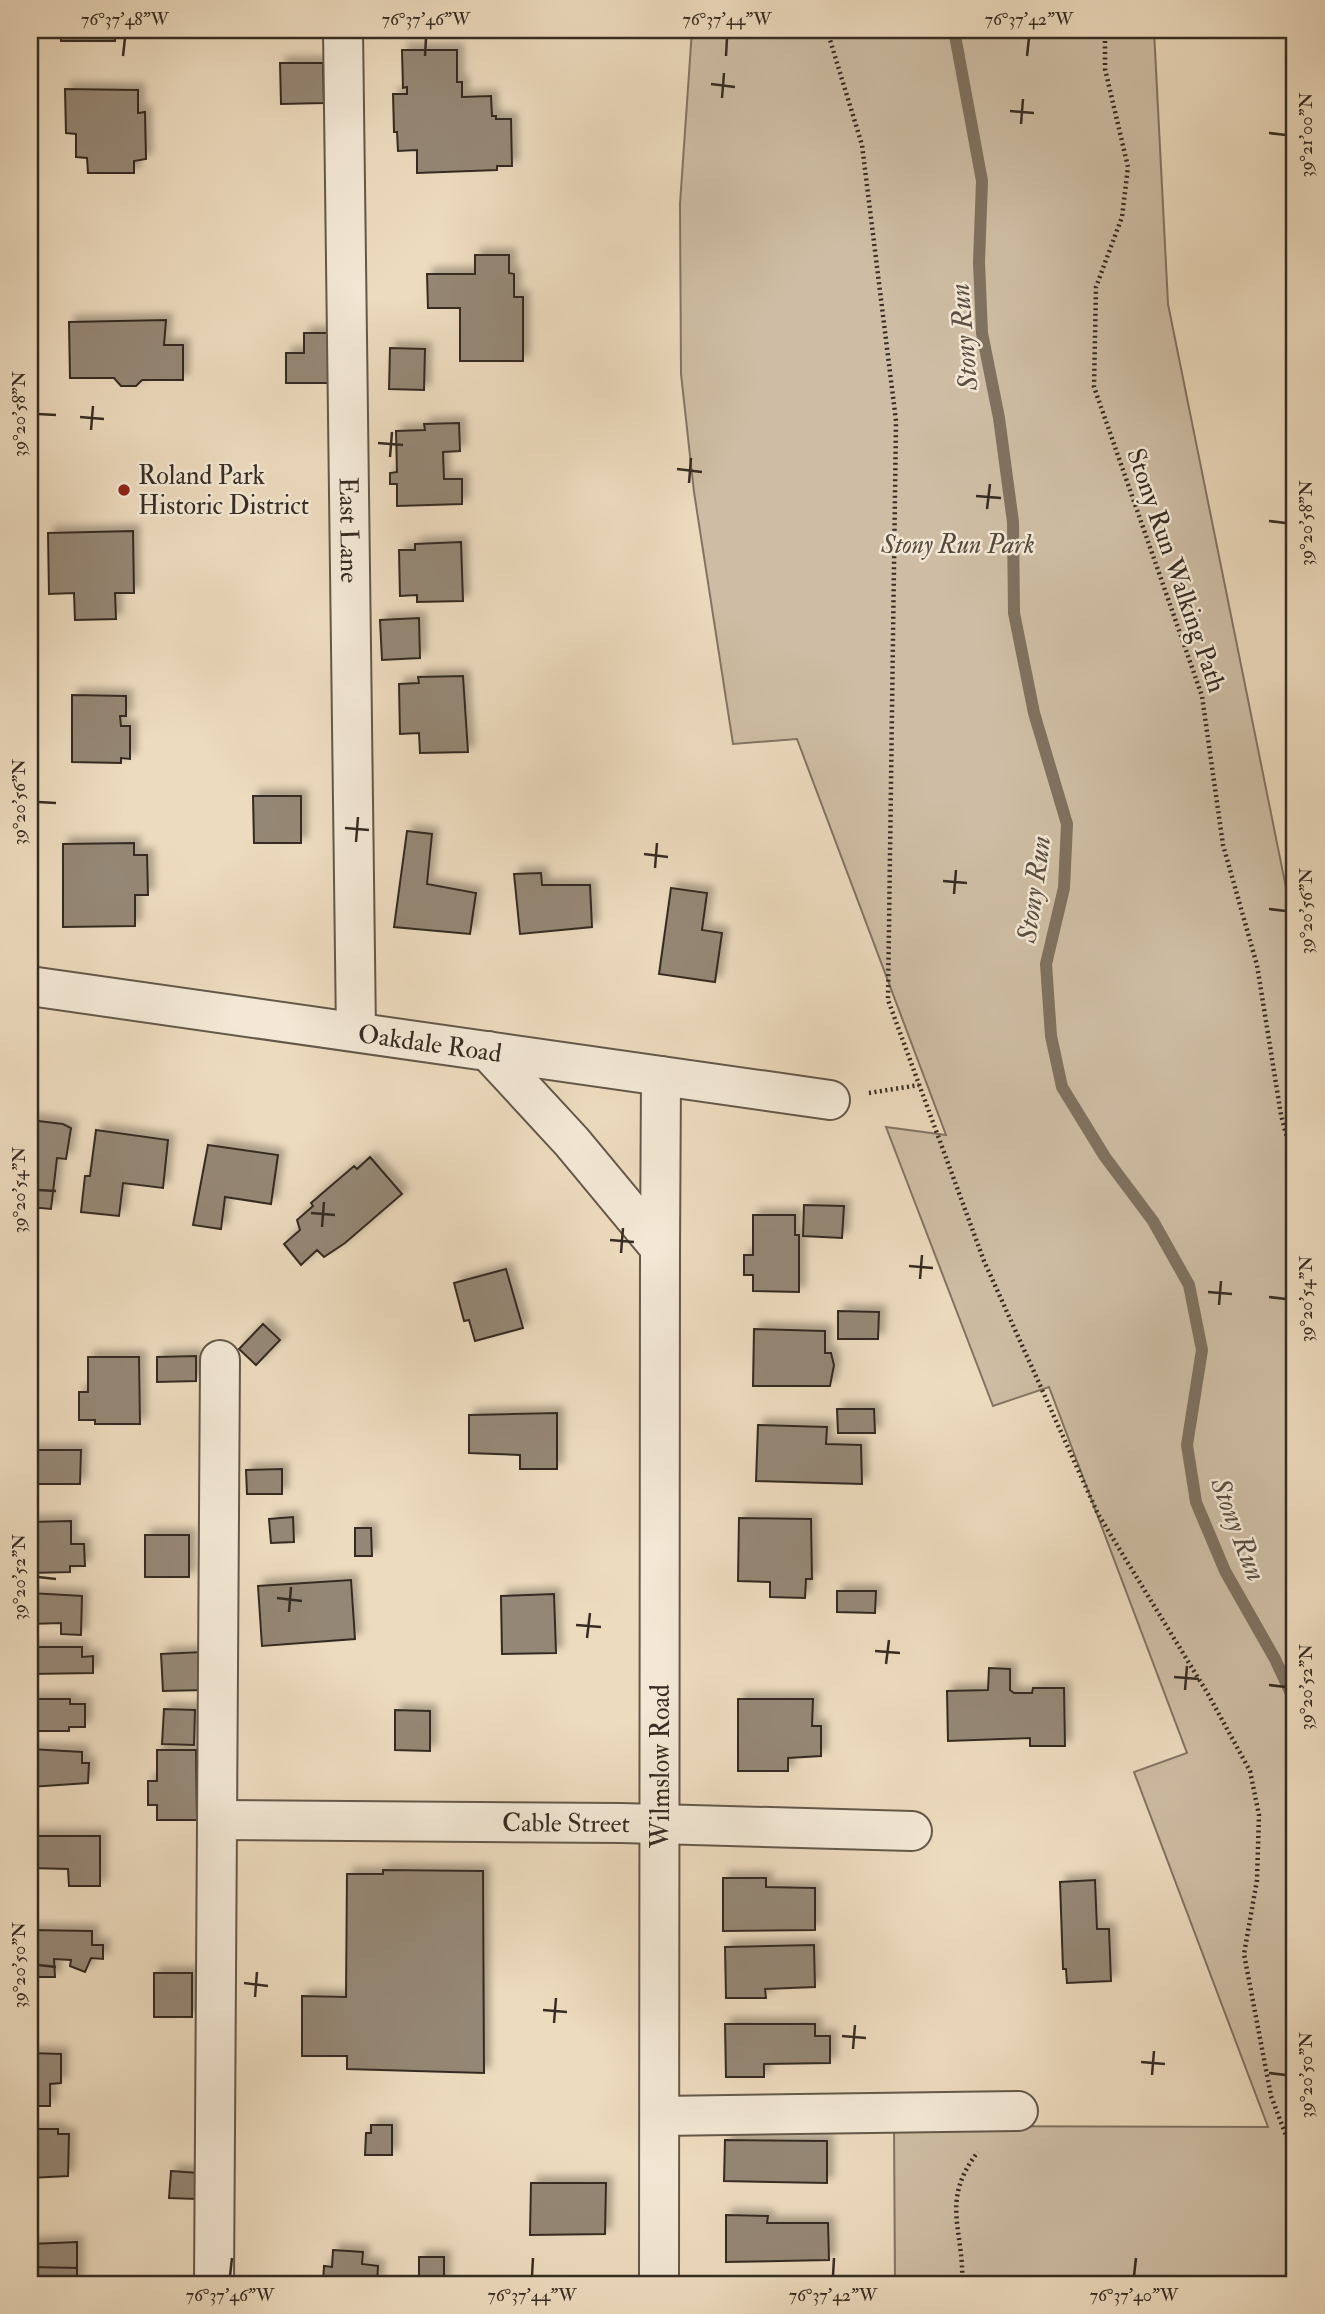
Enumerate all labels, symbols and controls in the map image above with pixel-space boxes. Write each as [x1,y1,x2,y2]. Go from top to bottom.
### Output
text: 76°37'48"W [81,8,170,31]
text: 76°37'46"W [382,8,471,31]
text: 76°37'44"W [682,8,772,31]
text: 76°37'42"W [985,8,1074,31]
text: 39°21'00"N [1295,92,1318,178]
water label: Stony Run [942,282,987,393]
text: 39°20'58"N [8,371,31,457]
street label: Stony Run Walking Path [1119,444,1233,697]
place label: Roland Park Historic District [138,460,309,522]
street label: East Lane [332,477,365,583]
text: 39°20'58"N [1295,480,1318,566]
marker: Roland Park Historic District [116,482,132,498]
park label: Stony Run Park [880,529,1035,561]
text: 39°20'56"N [8,759,31,845]
water label: Stony Run [1010,833,1059,946]
text: 39°20'56"N [1295,868,1318,954]
street label: Oakdale Road [356,1018,504,1070]
text: 39°20'54"N [8,1147,31,1233]
text: 39°20'54"N [1295,1256,1318,1342]
water label: Stony Run [1202,1472,1273,1586]
text: 39°20'52"N [8,1534,31,1620]
text: 39°20'52"N [1295,1644,1318,1730]
street label: Wilmslow Road [645,1684,677,1849]
street label: Cable Street [502,1807,630,1840]
text: 39°20'50"N [8,1922,31,2008]
text: 39°20'50"N [1295,2032,1318,2118]
text: 76°37'46"W [186,2284,275,2307]
text: 76°37'44"W [487,2284,577,2307]
text: 76°37'42"W [789,2284,878,2307]
text: 76°37'40"W [1090,2284,1179,2307]

